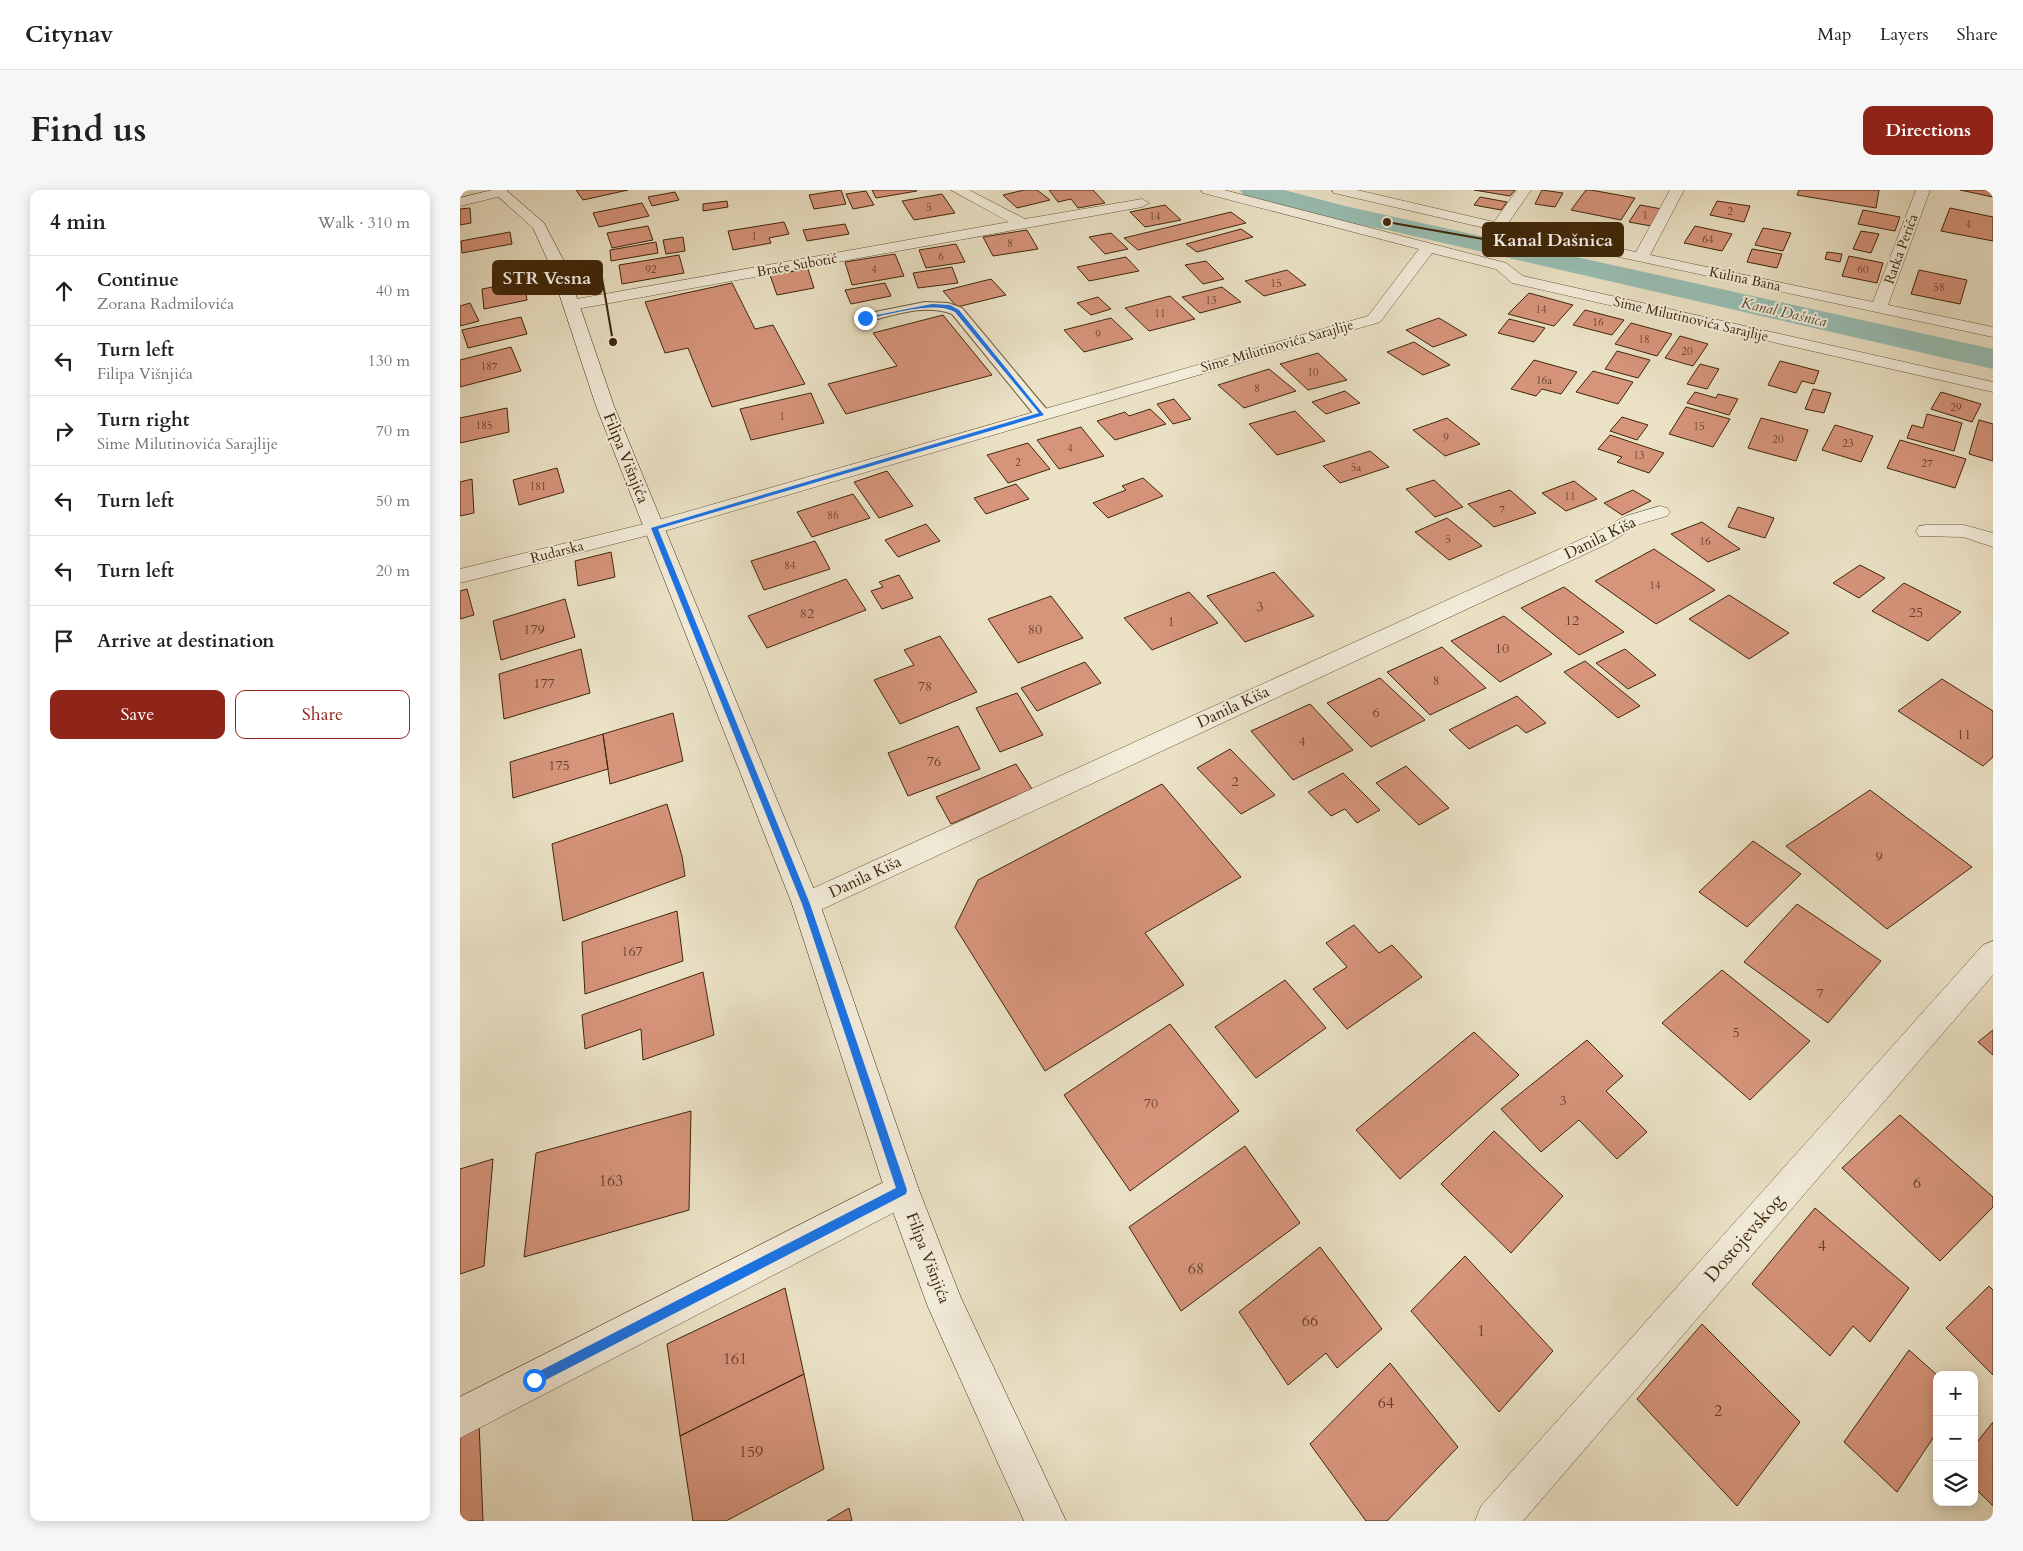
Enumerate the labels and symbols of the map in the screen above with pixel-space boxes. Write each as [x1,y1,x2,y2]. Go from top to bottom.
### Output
house number: 5 [926,200,932,215]
house number: 2 [1727,204,1733,219]
house number: 1 [1642,208,1648,223]
house number: 14 [1149,209,1161,224]
street label: Ratka Perića [1879,211,1923,287]
house number: 4 [1965,217,1971,232]
callout: Kanal Dašnica [1483,223,1623,256]
text: Kanal Dašnica [1493,228,1613,253]
house number: 1 [751,229,757,244]
house number: 64 [1702,232,1714,247]
house number: 8 [1007,236,1013,251]
street label: Braće Subotić [755,249,839,281]
house number: 6 [938,249,944,264]
callout: STR Vesna [493,261,602,294]
house number: 92 [645,262,657,277]
house number: 4 [871,262,877,277]
street label: Kulina Bana [1707,262,1783,296]
house number: 60 [1857,262,1869,277]
text: STR Vesna [503,266,591,291]
house number: 15 [1270,276,1282,291]
house number: 58 [1933,280,1945,295]
street label: Sime Milutinovića Sarajlije [1612,292,1770,346]
water label: Kanal Dašnica [1739,292,1829,332]
house number: 13 [1205,293,1217,308]
house number: 14 [1535,302,1547,317]
house number: 11 [1154,306,1166,321]
route end [854,307,877,330]
street label: Sime Milutinovića Sarajlije [1198,315,1356,377]
house number: 16 [1592,315,1604,330]
house number: 9 [1095,327,1101,342]
house number: 18 [1638,332,1650,347]
house number: 20 [1681,344,1693,359]
house number: 187 [481,359,498,374]
house number: 10 [1307,365,1319,380]
house number: 16a [1536,373,1552,388]
house number: 8 [1254,381,1260,396]
house number: 29 [1950,400,1962,415]
street label: Filipa Višnjića [598,409,654,507]
house number: 1 [779,409,785,424]
house number: 185 [476,418,492,433]
house number: 15 [1693,419,1705,434]
house number: 9 [1443,430,1449,445]
house number: 20 [1772,432,1784,447]
house number: 23 [1842,436,1854,451]
house number: 4 [1067,441,1073,456]
house number: 13 [1633,448,1645,463]
house number: 2 [1015,455,1021,470]
house number: 27 [1921,456,1933,471]
house number: 5a [1351,460,1361,475]
house number: 181 [530,479,546,494]
house number: 11 [1564,489,1576,504]
house number: 7 [1499,502,1505,517]
house number: 86 [827,508,839,523]
street label: Danila Kiša [1560,511,1640,565]
house number: 5 [1445,532,1451,547]
house number: 16 [1699,534,1711,549]
street label: Rudarska [528,536,586,568]
house number: 84 [784,558,796,573]
house number: 14 [1649,578,1661,593]
house number: 3 [1256,597,1264,616]
house number: 25 [1909,603,1923,622]
house number: 82 [800,604,814,623]
house number: 12 [1565,611,1579,630]
house number: 1 [1167,612,1175,631]
house number: 179 [523,620,545,639]
house number: 80 [1028,620,1042,639]
house number: 10 [1495,639,1509,658]
house number: 8 [1432,671,1440,690]
house number: 177 [533,674,555,693]
house number: 78 [918,677,932,696]
street label: Danila Kiša [1193,681,1273,733]
house number: 6 [1372,703,1380,722]
house number: 11 [1957,725,1971,744]
house number: 4 [1298,732,1306,751]
house number: 76 [927,752,941,771]
house number: 175 [548,756,570,775]
house number: 2 [1231,772,1239,791]
house number: 9 [1875,847,1883,866]
street label: Danila Kiša [825,851,905,903]
house number: 167 [621,942,643,961]
house number: 7 [1816,984,1824,1003]
house number: 5 [1732,1023,1740,1042]
house number: 3 [1559,1091,1567,1110]
house number: 70 [1144,1094,1158,1113]
house number: 163 [599,1170,623,1192]
house number: 6 [1913,1172,1921,1194]
street label: Dostojevskog [1698,1188,1790,1288]
street label: Filipa Višnjića [901,1209,955,1307]
house number: 4 [1818,1235,1826,1257]
house number: 68 [1188,1258,1204,1280]
house number: 66 [1302,1310,1318,1332]
house number: 1 [1477,1320,1485,1342]
house number: 161 [723,1348,747,1370]
route start [523,1369,546,1392]
house number: 64 [1378,1392,1394,1414]
house number: 2 [1714,1400,1722,1422]
house number: 159 [739,1441,763,1463]

